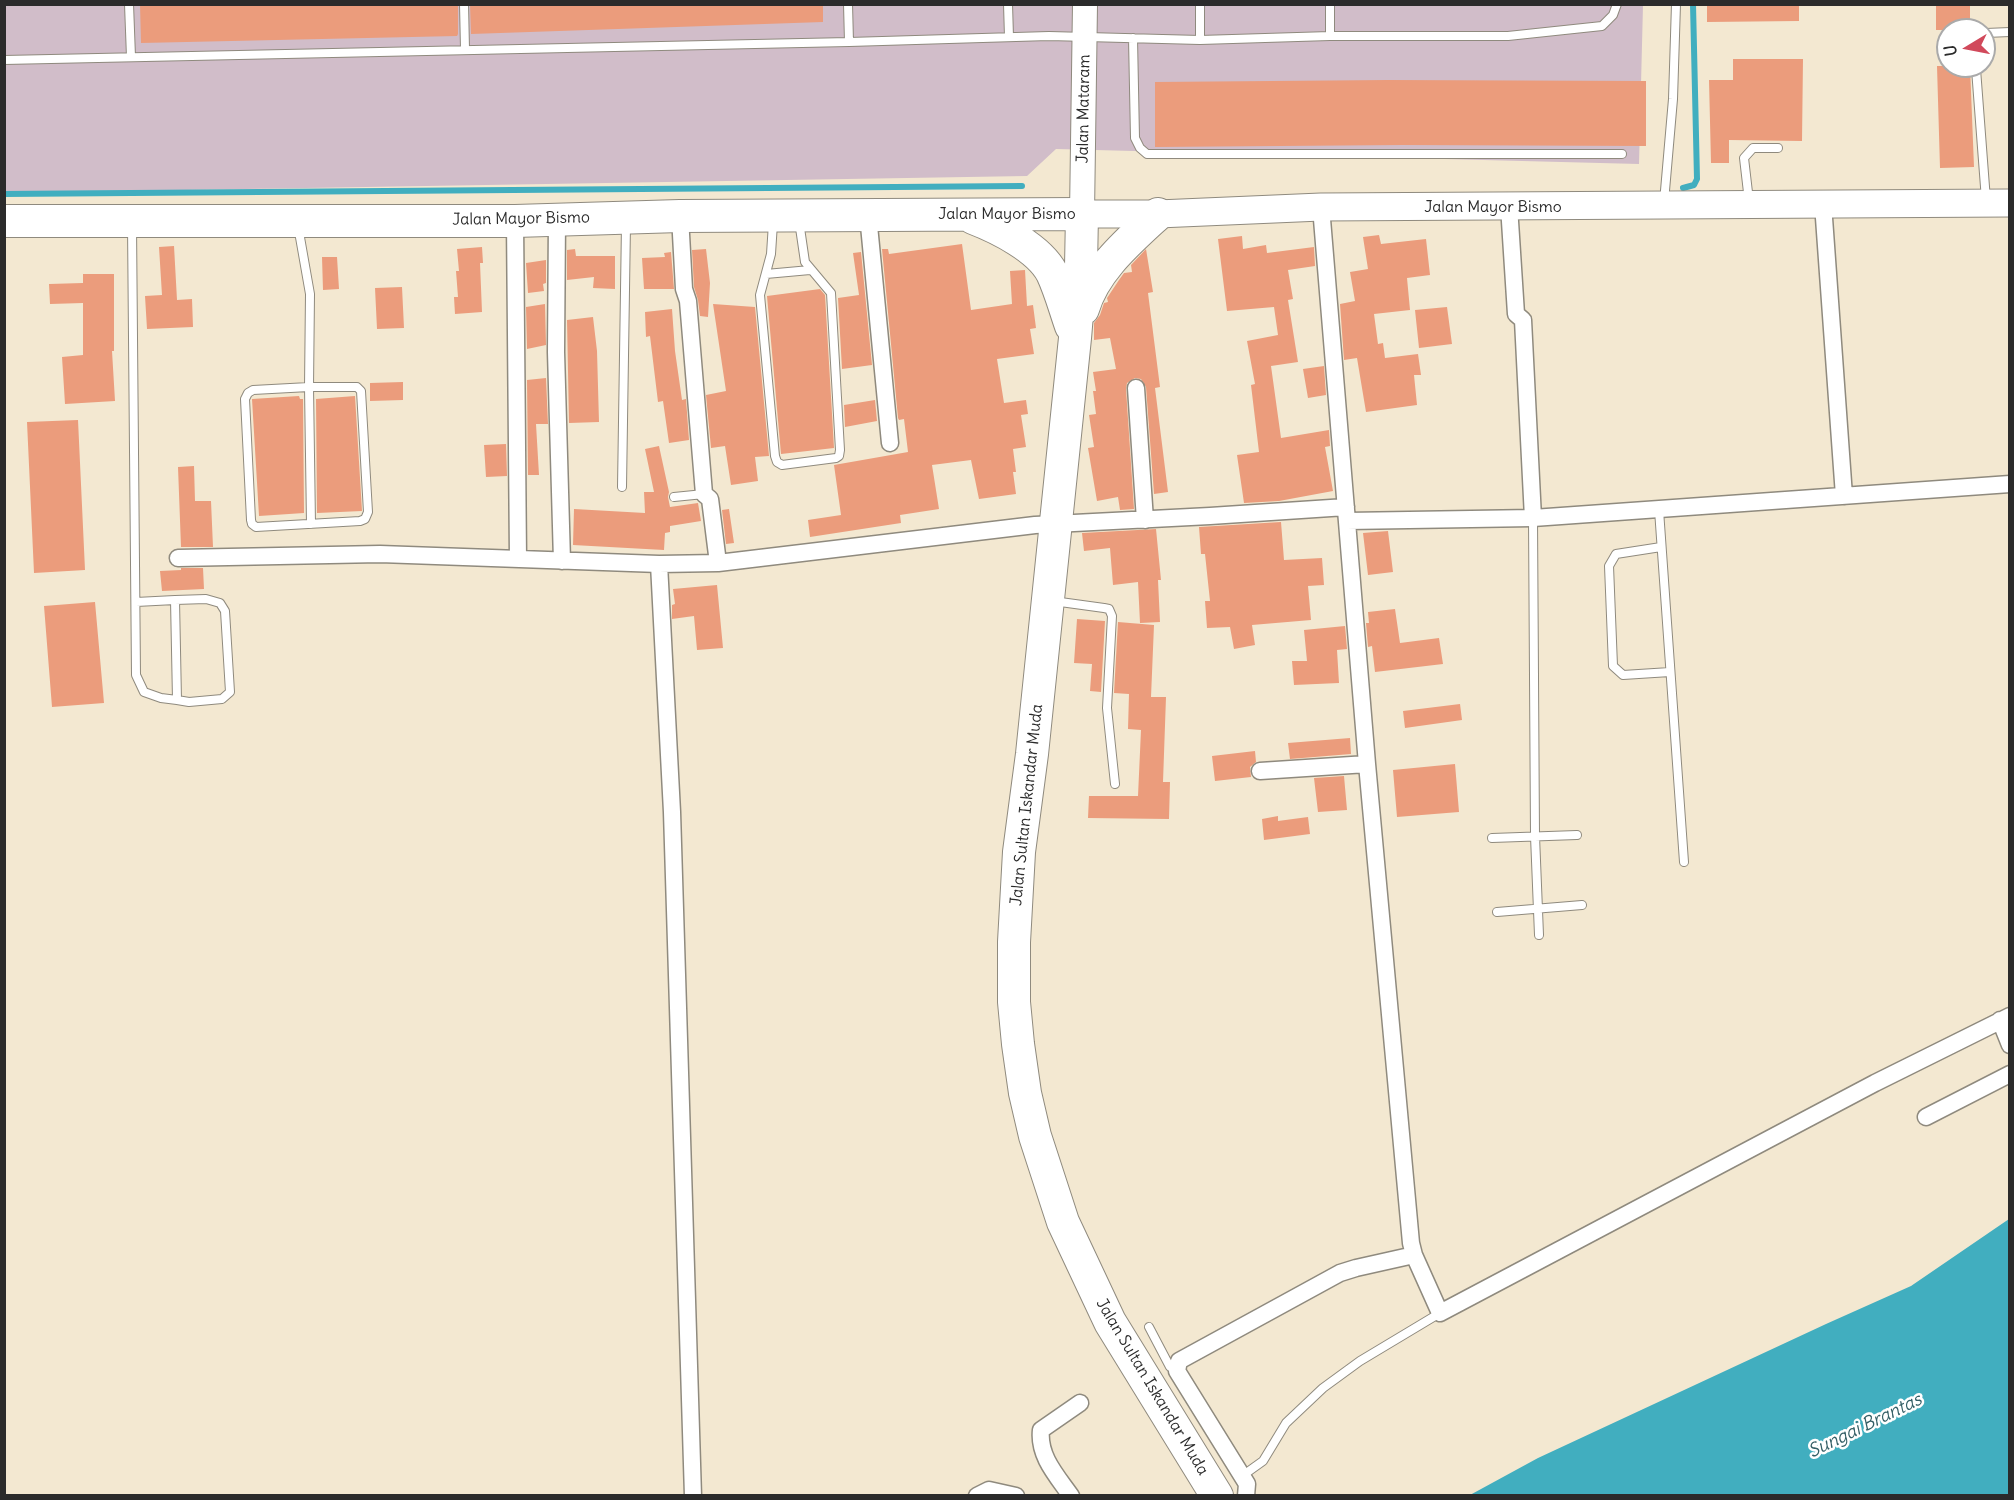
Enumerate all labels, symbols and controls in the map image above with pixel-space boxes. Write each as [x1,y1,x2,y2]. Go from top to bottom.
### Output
north arrow [1936,18,1996,78]
text: U [1939,44,1961,58]
street label: Jalan Mataram [1073,54,1095,164]
street label: Jalan Mayor Bismo [1424,197,1562,217]
street label: Jalan Mayor Bismo [938,204,1076,224]
street label: Jalan Mayor Bismo [452,208,590,230]
street label: Jalan Sultan Iskandar Muda [1007,703,1047,907]
street label: Jalan Sultan Iskandar Muda [1092,1295,1212,1479]
water label: Sungai Brantas [1805,1389,1925,1463]

